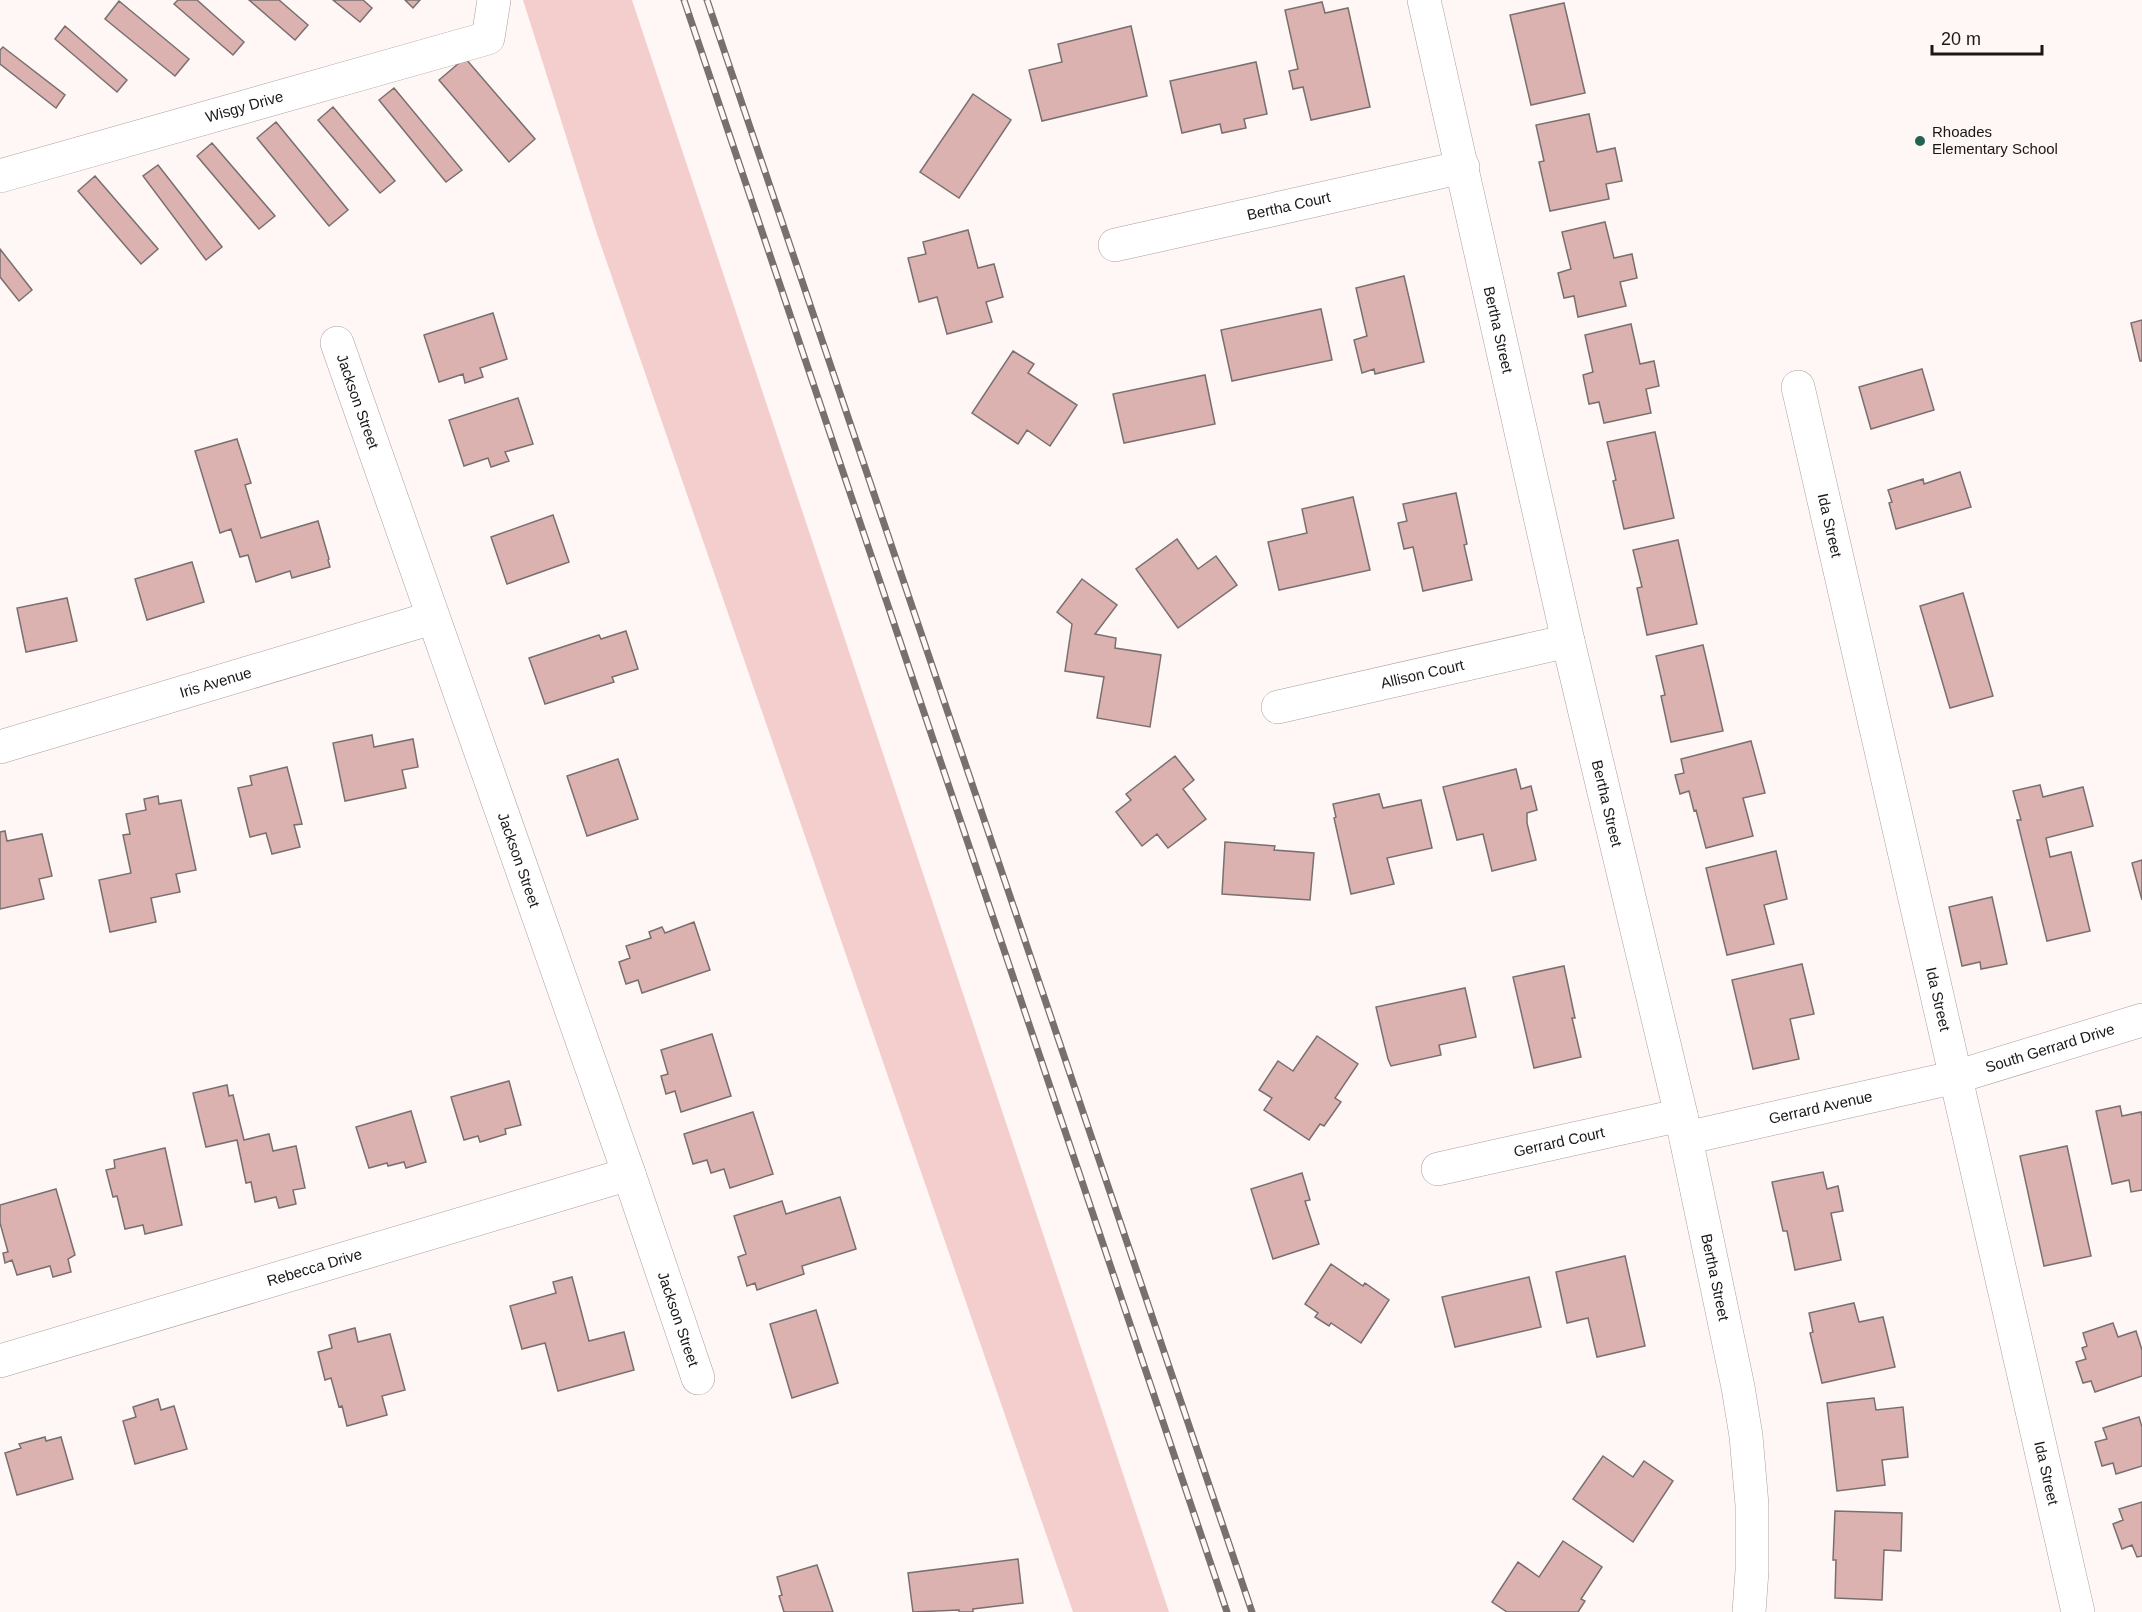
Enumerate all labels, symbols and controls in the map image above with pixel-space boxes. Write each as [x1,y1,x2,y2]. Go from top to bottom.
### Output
scale bar [1932,18,2042,56]
text: 20 m [1941,29,1981,49]
street label: Wisgy Drive [203,87,285,125]
place label: Rhoades Elementary School [1932,123,2058,157]
marker: Rhoades Elementary School [1913,134,1927,148]
street label: Bertha Court [1245,188,1333,223]
street label: Bertha Street [1481,285,1517,375]
street label: Jackson Street [334,352,383,452]
street label: Ida Street [1815,492,1846,560]
street label: Allison Court [1379,656,1466,691]
street label: Iris Avenue [178,663,253,701]
street label: Bertha Street [1589,758,1626,849]
street label: Jackson Street [495,810,544,910]
street label: Ida Street [1923,965,1954,1034]
street label: South Gerrard Drive [1983,1020,2116,1076]
street label: Gerrard Avenue [1767,1087,1874,1127]
street label: Gerrard Court [1512,1123,1607,1160]
street label: Bertha Street [1698,1232,1733,1323]
street label: Rebecca Drive [265,1245,364,1289]
street label: Jackson Street [655,1269,703,1369]
street label: Ida Street [2031,1439,2062,1507]

